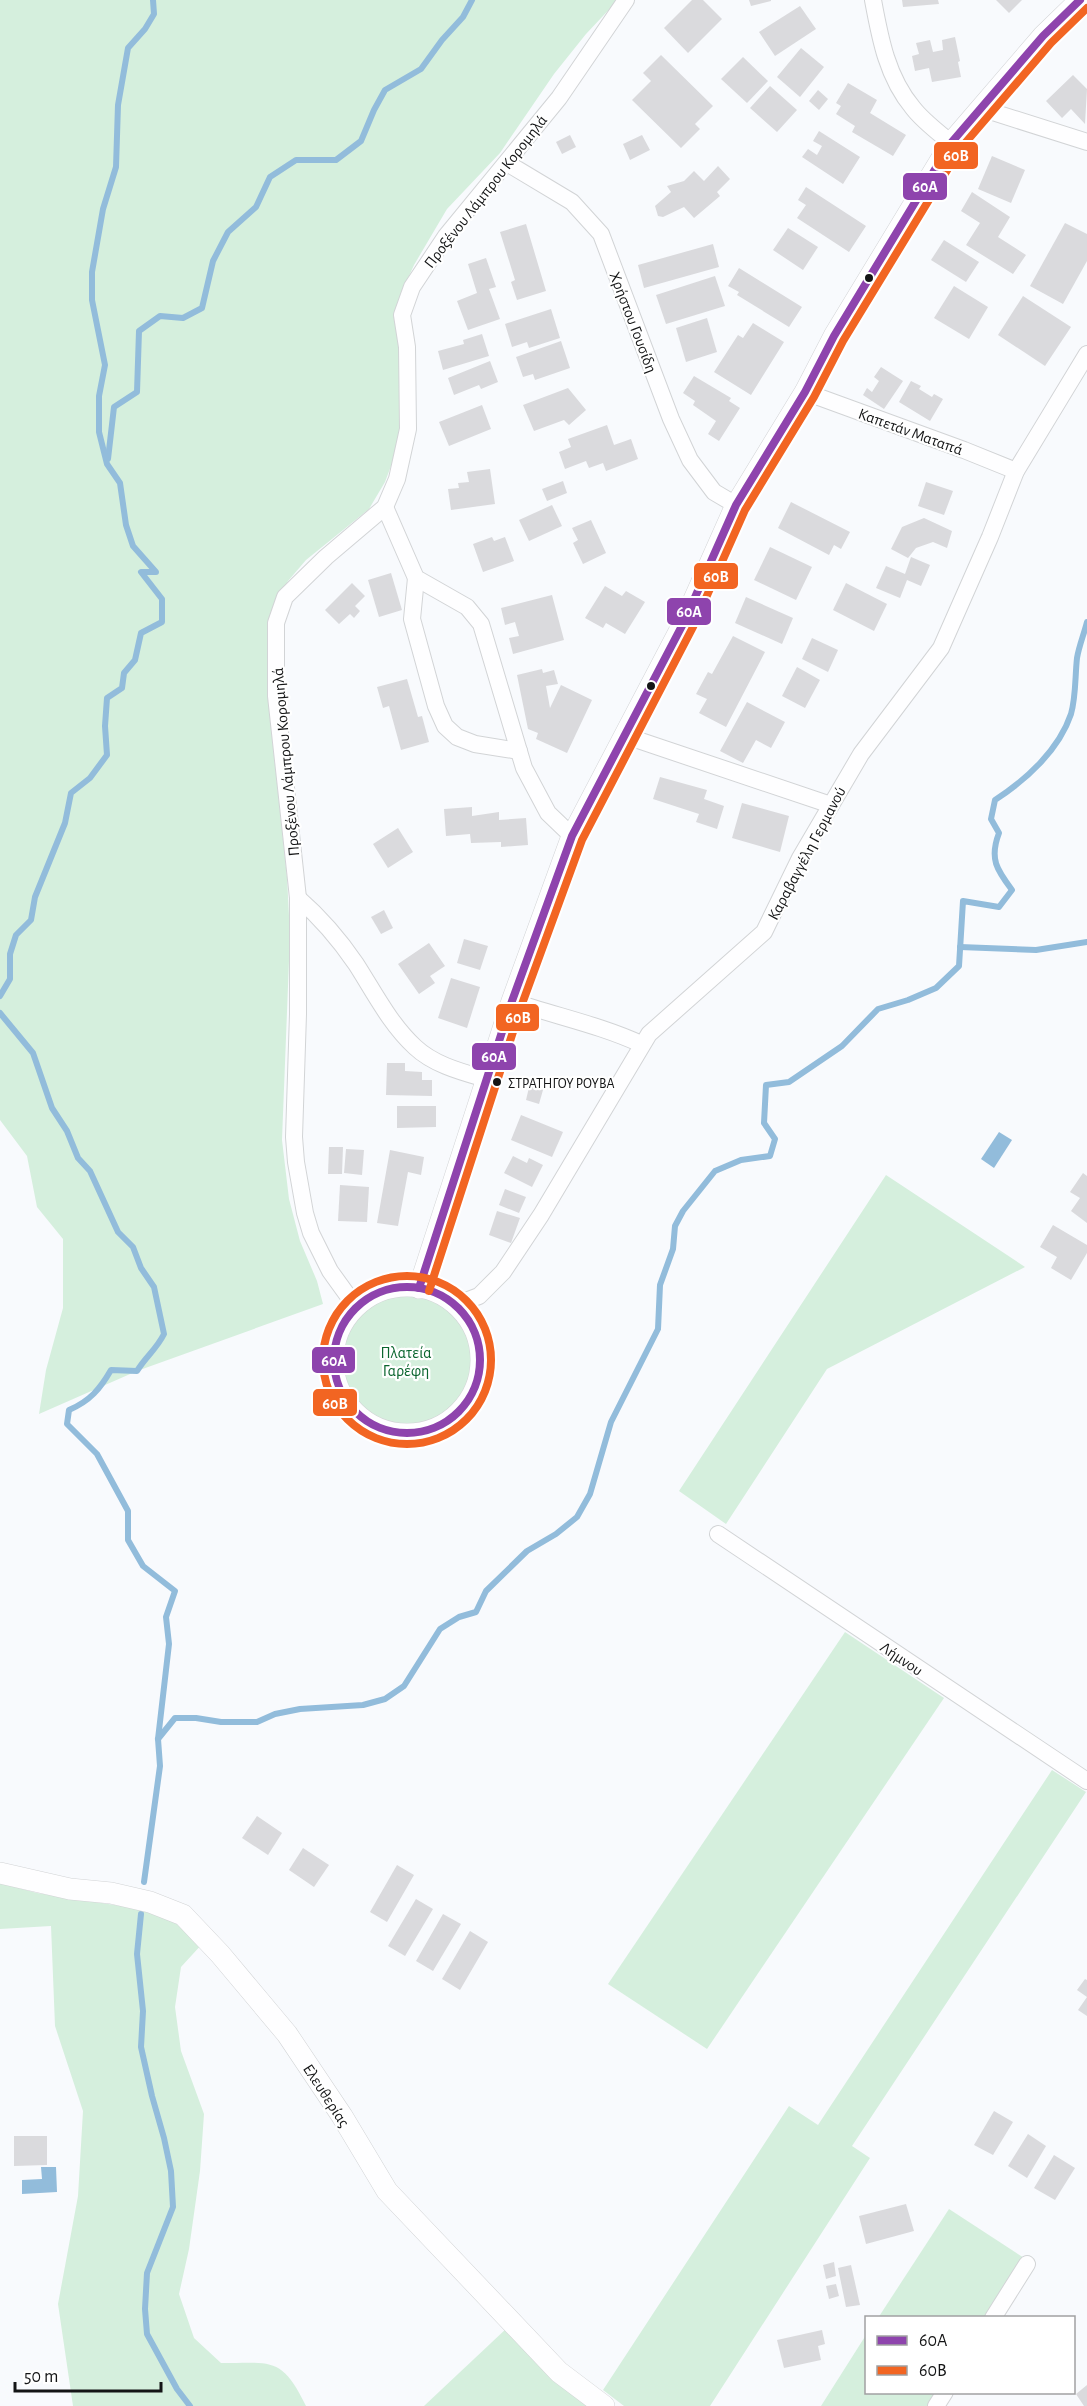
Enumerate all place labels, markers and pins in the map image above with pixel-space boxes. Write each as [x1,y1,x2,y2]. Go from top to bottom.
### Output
unlabelled marker [863,272,875,284]
unlabelled marker [645,680,657,692]
marker: ΣΤΡΑΤΗΓΟΥ ΡΟΥΒΑ [491,1076,503,1088]
place label: ΣΤΡΑΤΗΓΟΥ ΡΟΥΒΑ [508,1077,615,1091]

